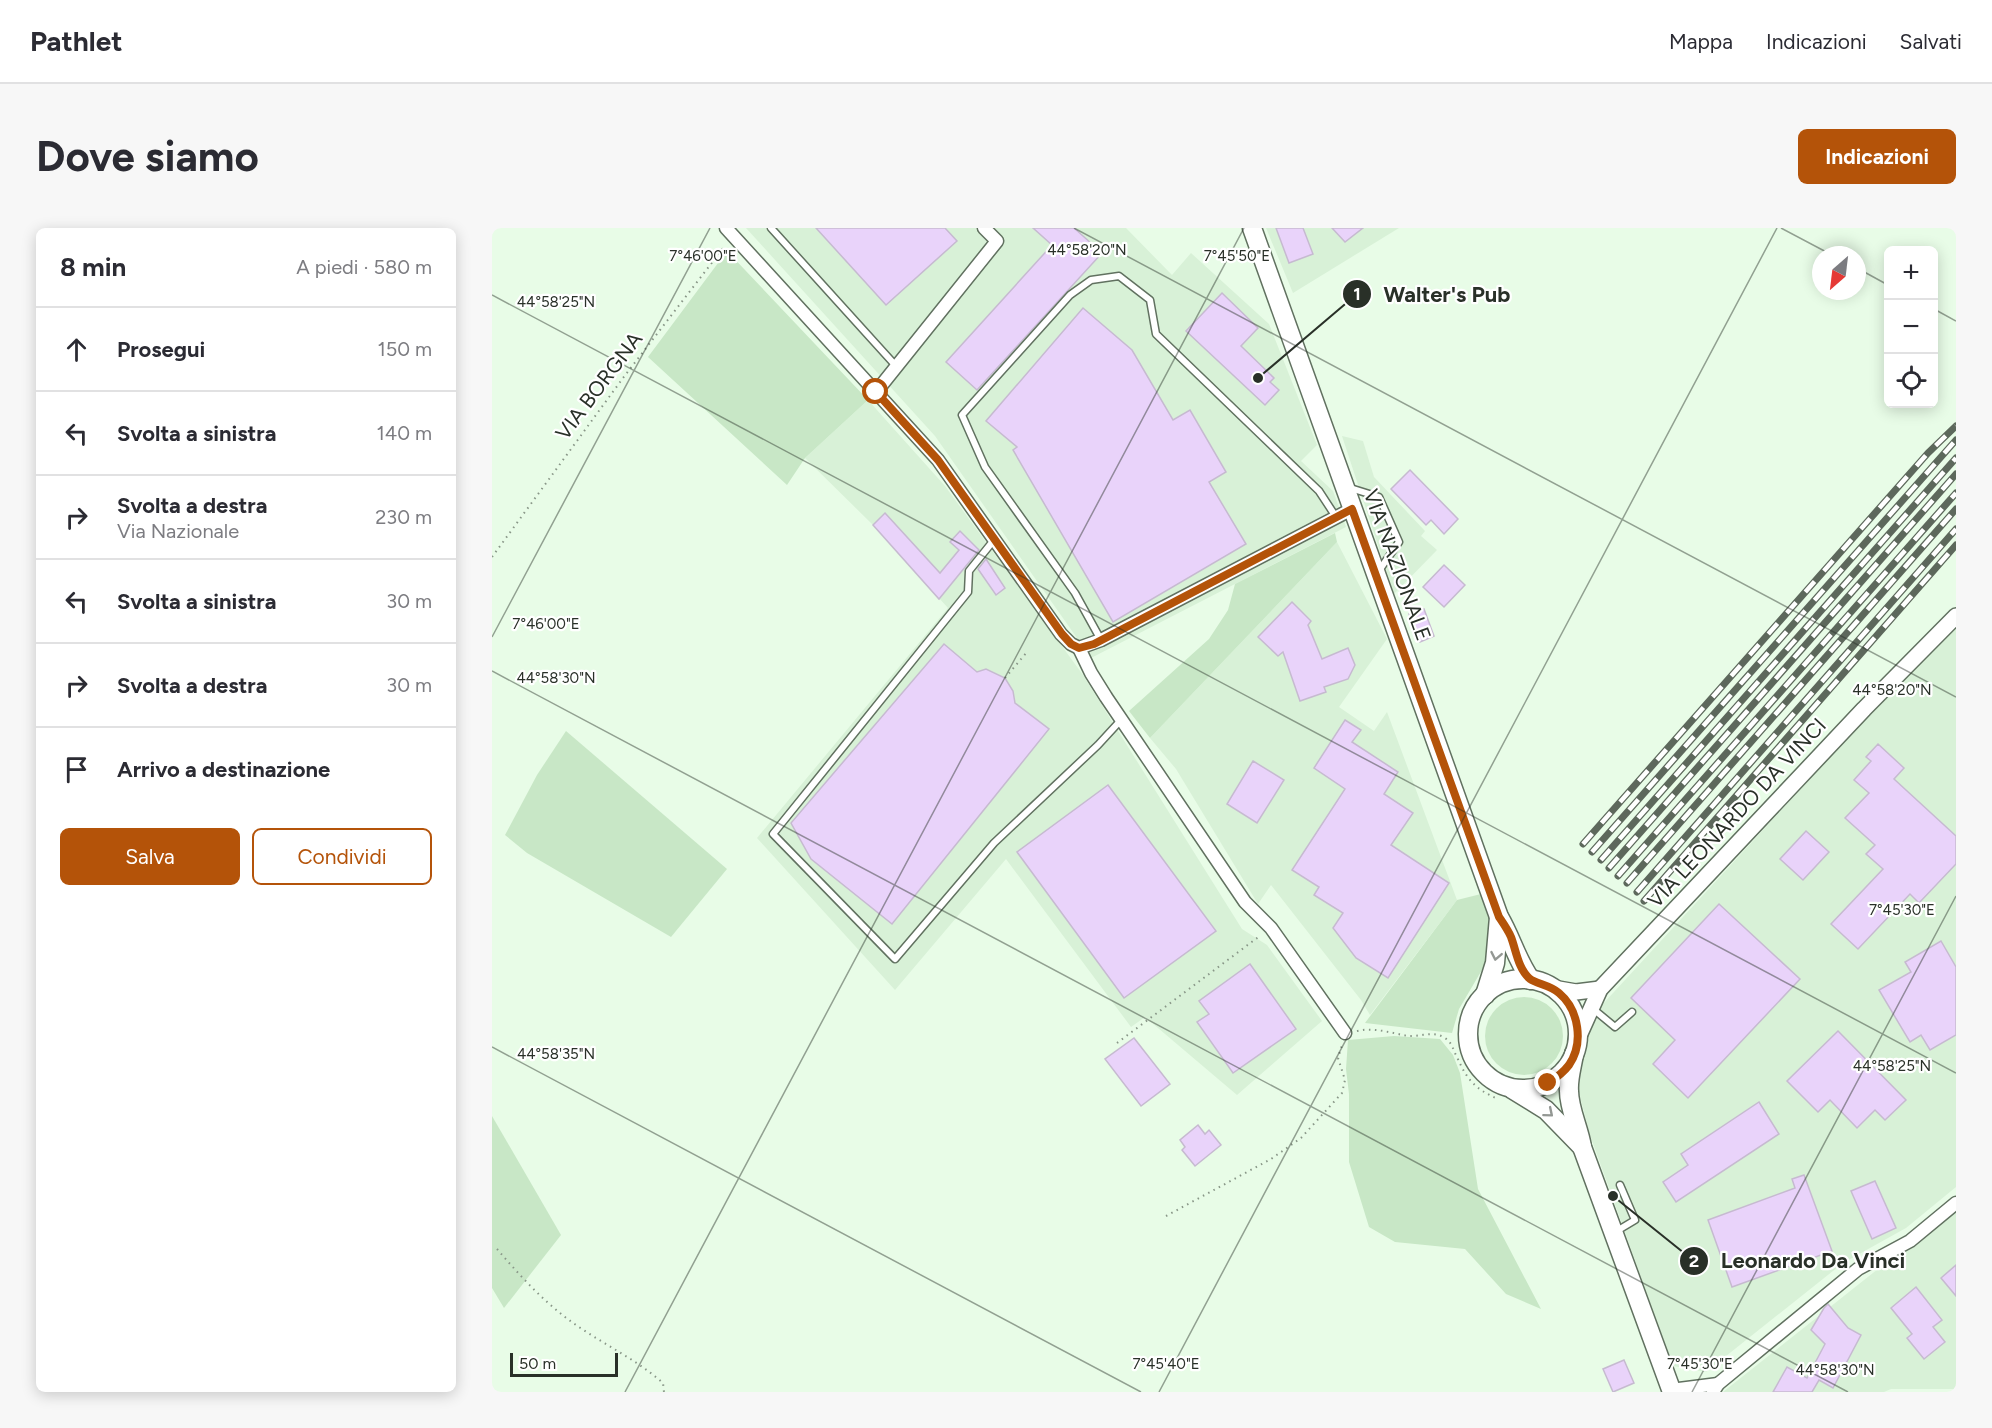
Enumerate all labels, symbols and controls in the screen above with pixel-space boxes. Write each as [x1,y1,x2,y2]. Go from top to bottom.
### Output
text: Pathlet [30,24,122,58]
text: Mappa [1669,29,1733,54]
text: Indicazioni [1766,29,1867,54]
text: Salvati [1900,29,1962,54]
button: Indicazioni [1798,129,1956,184]
text: Dove siamo [36,131,259,182]
text: 44°58'20"N [1047,241,1127,259]
north arrow [1812,246,1866,300]
map controls [1884,246,1938,408]
button: + [1884,246,1938,300]
text: 7°46'00"E [669,247,737,265]
text: 7°45'50"E [1204,247,1270,265]
text: 8 min [60,251,126,283]
text: A piedi · 580 m [296,255,432,279]
callout: Walter's Pub [1342,274,1523,314]
text: Walter's Pub [1384,281,1510,308]
text: 1 [1353,283,1361,305]
text: 44°58'25"N [517,293,595,311]
button: − [1884,300,1938,354]
street label: VIA BORGNA [550,327,647,444]
icon: ahead [60,333,93,366]
text: Prosegui [117,336,205,363]
text: 150 m [377,337,432,361]
button: locate [1884,354,1938,408]
route start [862,378,888,404]
icon: left [60,417,93,450]
text: Svolta a sinistra [117,420,276,447]
text: 140 m [377,421,432,445]
street label: VIA NAZIONALE [1358,486,1436,644]
text: Svolta a destra [117,492,267,519]
icon: right [60,501,93,534]
text: 230 m [375,505,432,529]
text: Via Nazionale [117,519,239,543]
icon: left [60,585,93,618]
text: Svolta a sinistra [117,588,276,615]
text: 30 m [386,589,432,613]
text: 7°46'00"E [512,615,580,633]
icon: right [60,669,93,702]
text: 44°58'30"N [516,669,596,687]
text: Svolta a destra [117,672,267,699]
text: 30 m [386,673,432,697]
text: 44°58'20"N [1852,681,1932,699]
street label: VIA LEONARDO DA VINCI [1642,713,1831,913]
icon: arrive [60,753,93,786]
text: Arrivo a destinazione [117,756,330,783]
button: Salva [60,828,240,885]
button: Condividi [252,828,432,885]
text: 7°45'30"E [1869,901,1935,919]
one-way arrow [1490,951,1503,961]
text: 44°58'35"N [517,1045,595,1063]
text: 44°58'25"N [1853,1057,1931,1075]
route end [1534,1069,1560,1095]
one-way arrow [1542,1106,1553,1117]
callout: Leonardo Da Vinci [1679,1241,1918,1281]
text: Leonardo Da Vinci [1721,1247,1905,1274]
text: 2 [1689,1250,1699,1272]
scale bar [510,1350,618,1378]
text: 50 m [519,1354,556,1373]
text: 7°45'40"E [1132,1355,1200,1373]
text: 7°45'30"E [1667,1355,1733,1373]
text: 44°58'30"N [1795,1361,1875,1379]

